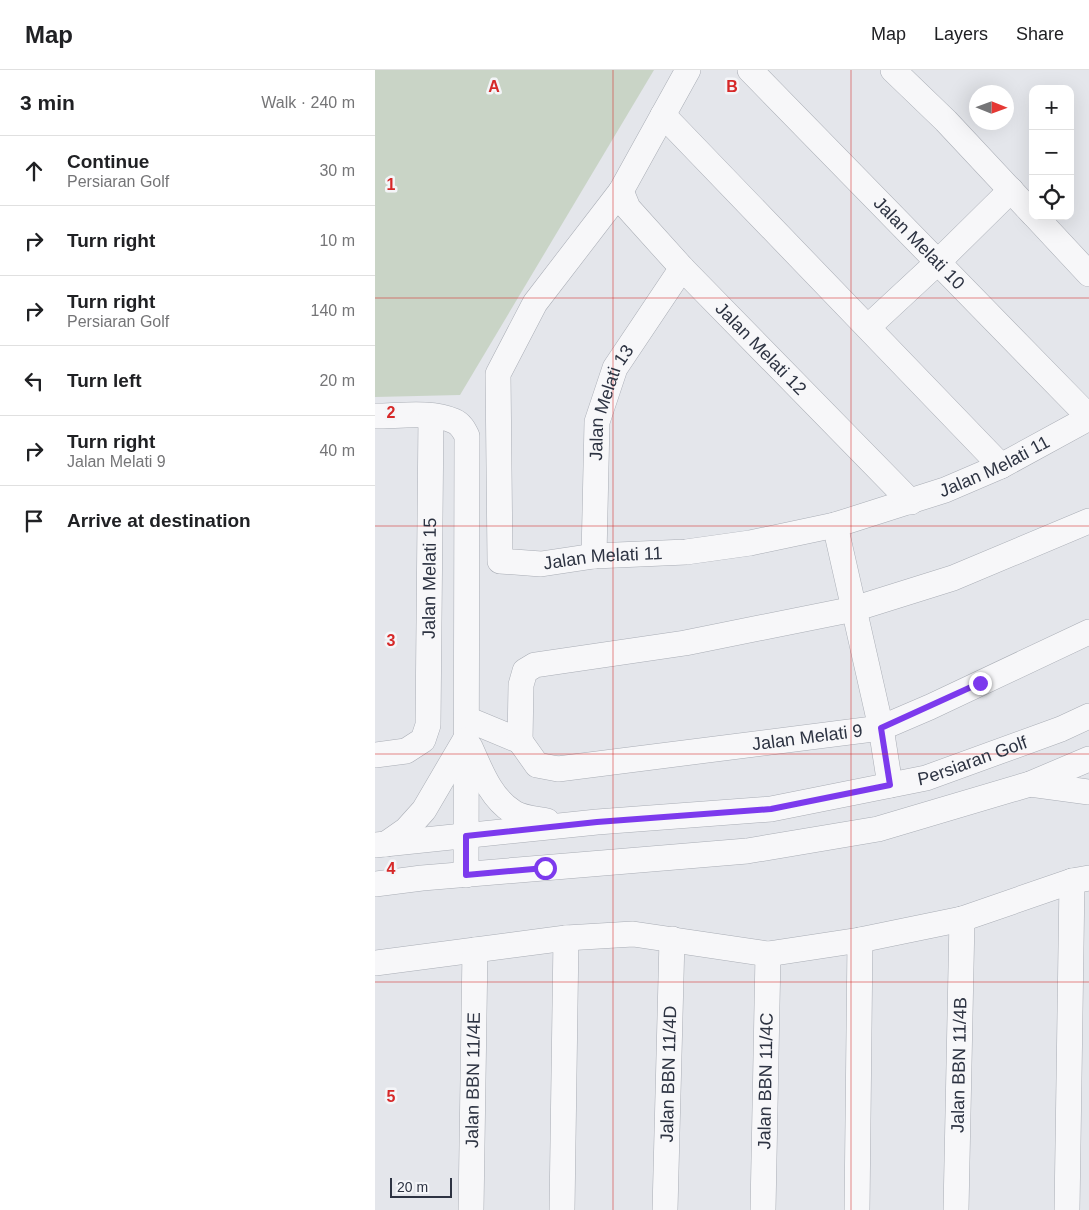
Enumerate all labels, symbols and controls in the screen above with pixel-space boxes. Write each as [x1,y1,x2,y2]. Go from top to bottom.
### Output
text: Map [25,21,73,48]
text: Map [871,24,906,44]
text: Layers [934,24,988,44]
text: Share [1016,24,1064,44]
text: A [488,78,500,95]
text: B [726,78,738,95]
north arrow [969,85,1014,130]
map controls [1029,85,1074,220]
button: + [1029,85,1074,130]
text: 3 min [20,91,75,114]
text: Walk · 240 m [261,94,355,111]
button: − [1029,130,1074,175]
text: Continue [67,151,149,172]
icon: ahead [20,157,48,185]
text: 30 m [319,162,355,179]
text: Persiaran Golf [67,173,169,190]
button: locate [1029,175,1074,220]
text: 1 [387,176,396,193]
street label: Jalan Melati 10 [870,193,969,293]
icon: right [20,227,48,255]
text: Turn right [67,230,155,251]
text: 10 m [319,232,355,249]
text: Turn right [67,291,155,312]
icon: right [20,297,48,325]
street label: Jalan Melati 12 [711,298,810,399]
text: 140 m [311,302,355,319]
text: Persiaran Golf [67,313,169,330]
street label: Jalan Melati 13 [586,341,638,461]
icon: left [20,367,48,395]
text: Turn left [67,370,142,391]
text: 20 m [319,372,355,389]
text: 2 [387,404,396,421]
text: Turn right [67,431,155,452]
street label: Jalan Melati 11 [937,432,1053,501]
icon: right [20,437,48,465]
text: 40 m [319,442,355,459]
text: Jalan Melati 9 [67,453,166,470]
icon: arrive [20,507,48,535]
text: Arrive at destination [67,510,251,531]
street label: Jalan Melati 15 [419,518,440,639]
street label: Jalan Melati 11 [542,543,663,574]
text: 3 [387,632,396,649]
route end [969,672,992,695]
street label: Jalan Melati 9 [751,720,864,754]
street label: Persiaran Golf [916,732,1031,789]
route start [534,857,557,880]
text: 4 [387,860,396,877]
street label: Jalan BBN 11/4B [948,997,970,1133]
street label: Jalan BBN 11/4D [657,1005,680,1143]
street label: Jalan BBN 11/4E [462,1012,484,1148]
street label: Jalan BBN 11/4C [754,1012,777,1150]
text: 5 [387,1088,396,1105]
scale bar [390,1175,453,1198]
text: 20 m [397,1179,428,1195]

